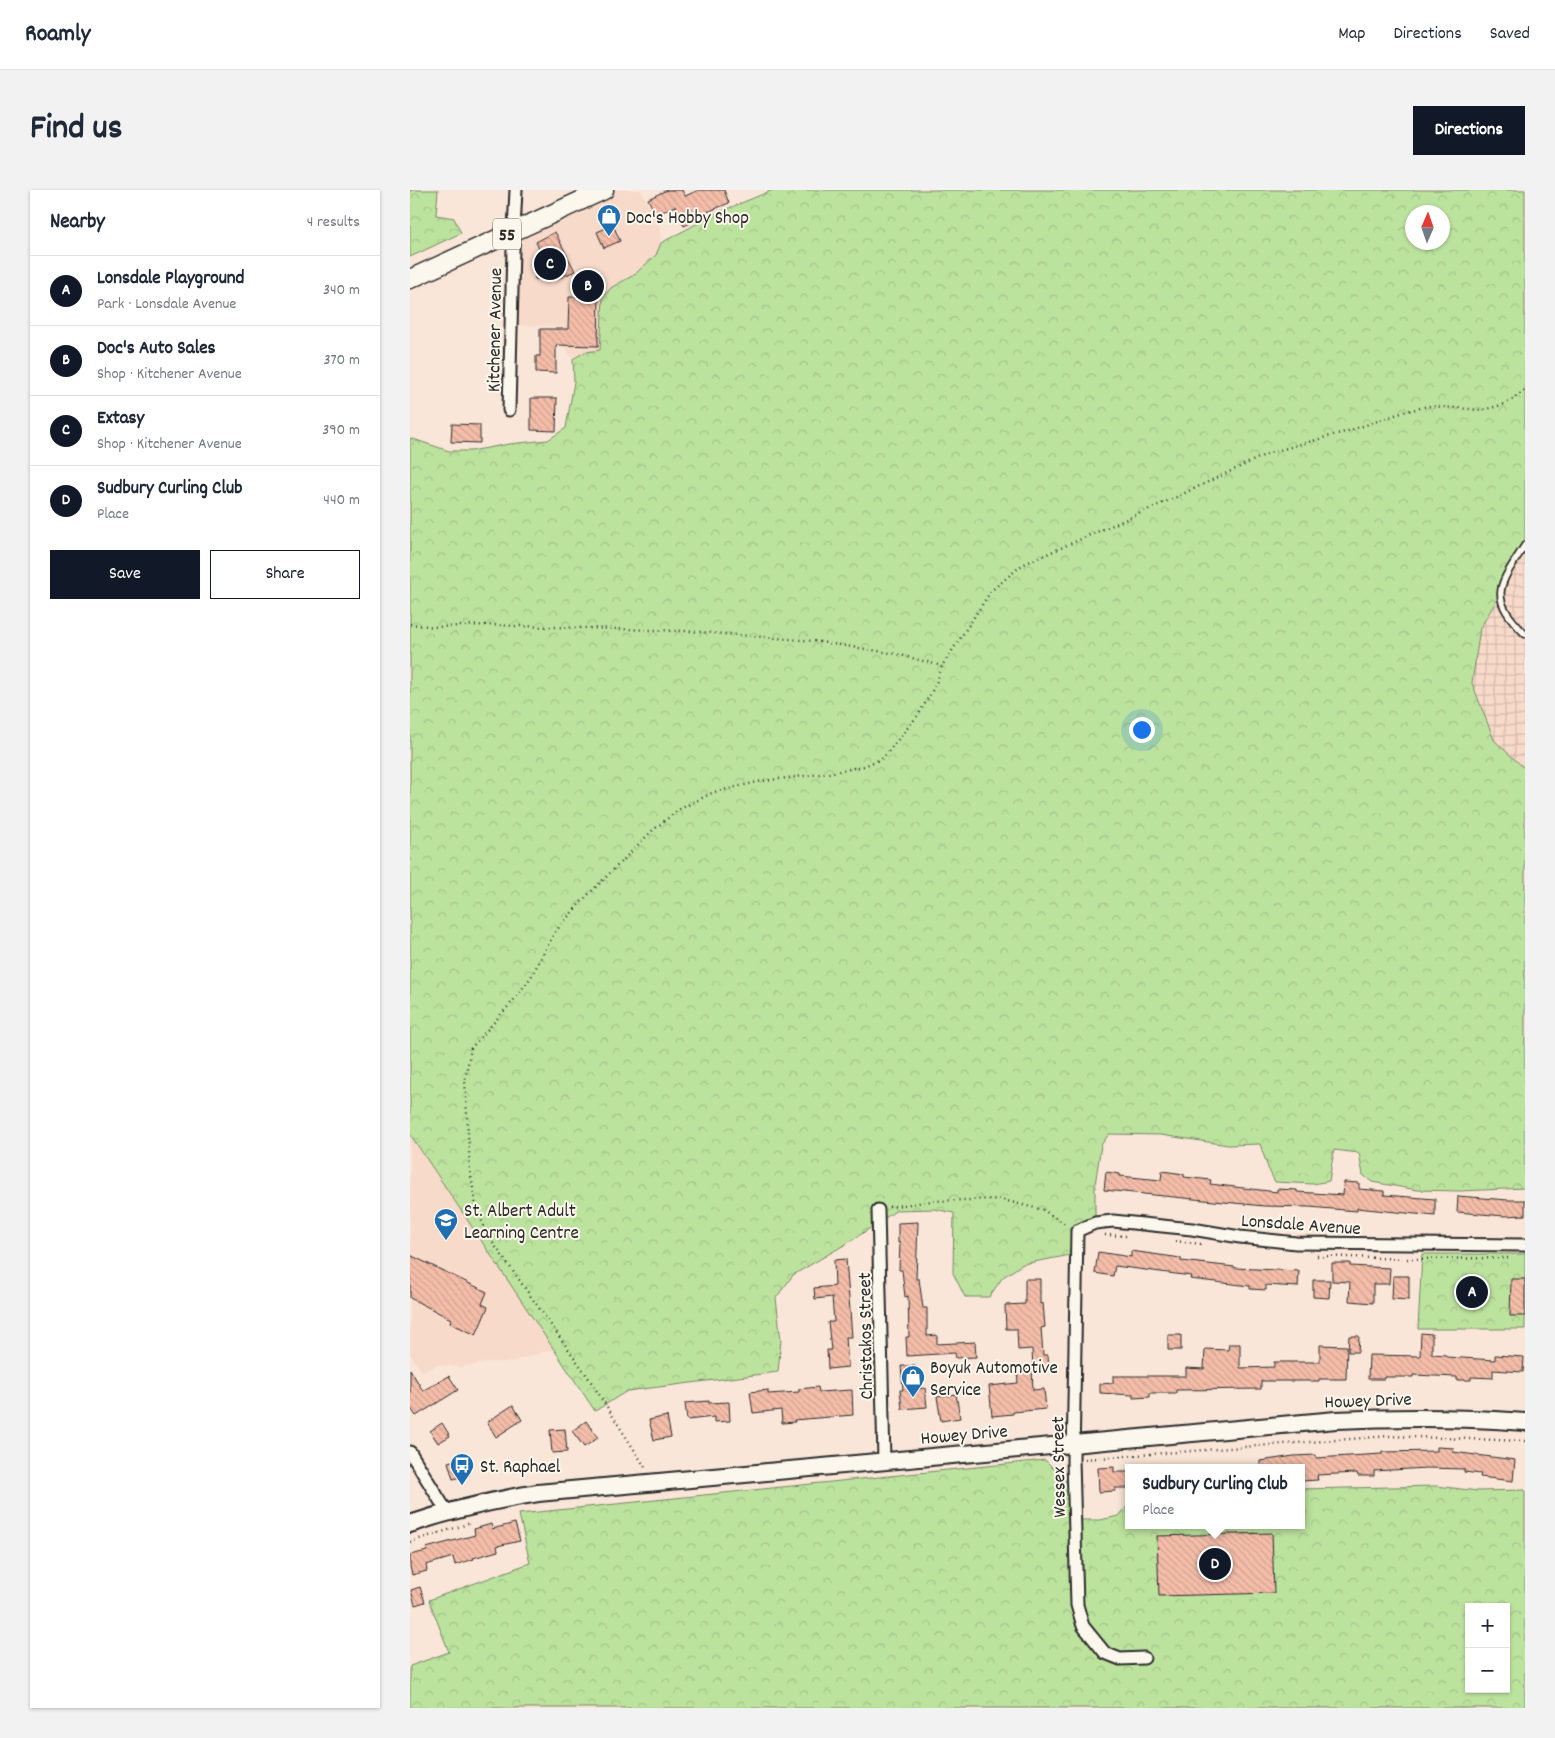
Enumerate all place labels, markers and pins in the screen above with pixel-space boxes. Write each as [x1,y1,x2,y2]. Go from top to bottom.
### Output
shop icon: Doc's Hobby Shop [596,203,622,237]
place label: Doc's Hobby Shop [626,206,749,233]
pin: C [534,245,566,283]
pin: B [572,267,604,305]
place label: St. Albert Adult Learning Centre [464,1199,579,1248]
school or university icon: St. Albert Adult Learning Centre [433,1207,459,1241]
pin: A [1456,1273,1488,1311]
place label: Boyuk Automotive Service [930,1356,1058,1405]
shop icon: Boyuk Automotive Service [900,1364,926,1398]
bus stop icon: St. Raphael [449,1452,475,1486]
place label: St. Raphael [480,1455,561,1482]
pin: D [1199,1545,1231,1583]

